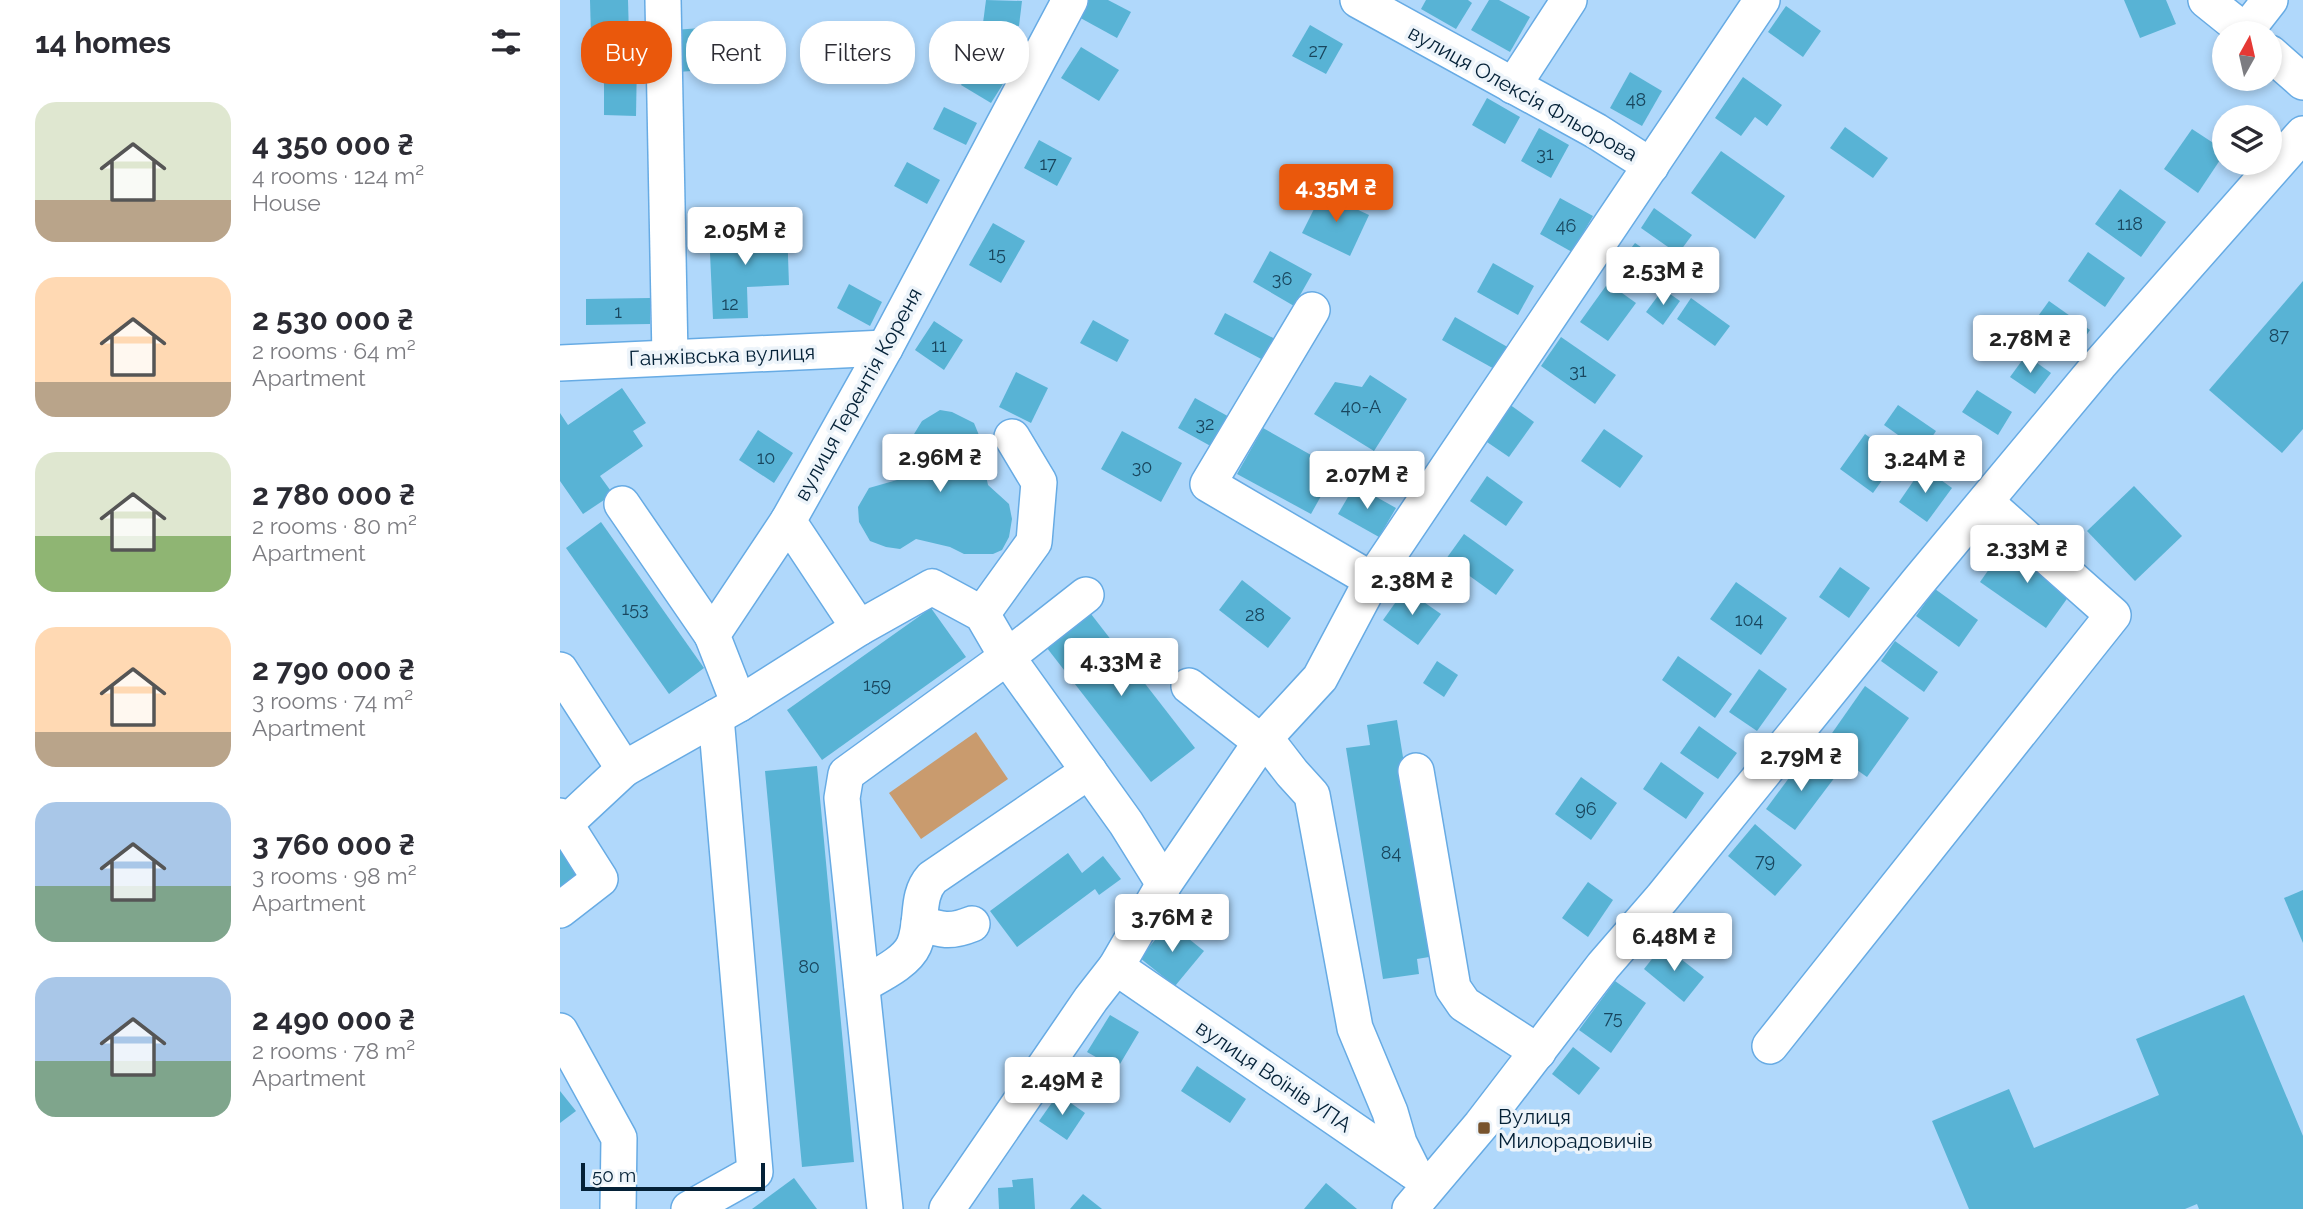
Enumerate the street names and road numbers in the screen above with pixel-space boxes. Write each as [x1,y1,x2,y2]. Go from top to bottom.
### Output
street label: вулиця Олексія Фльорова [1404,20,1642,166]
street label: вулиця Терентія Кореня [789,283,927,505]
street label: Ганжівська вулиця [628,339,816,371]
street label: вулиця Воїнів УПА [1192,1015,1356,1137]

